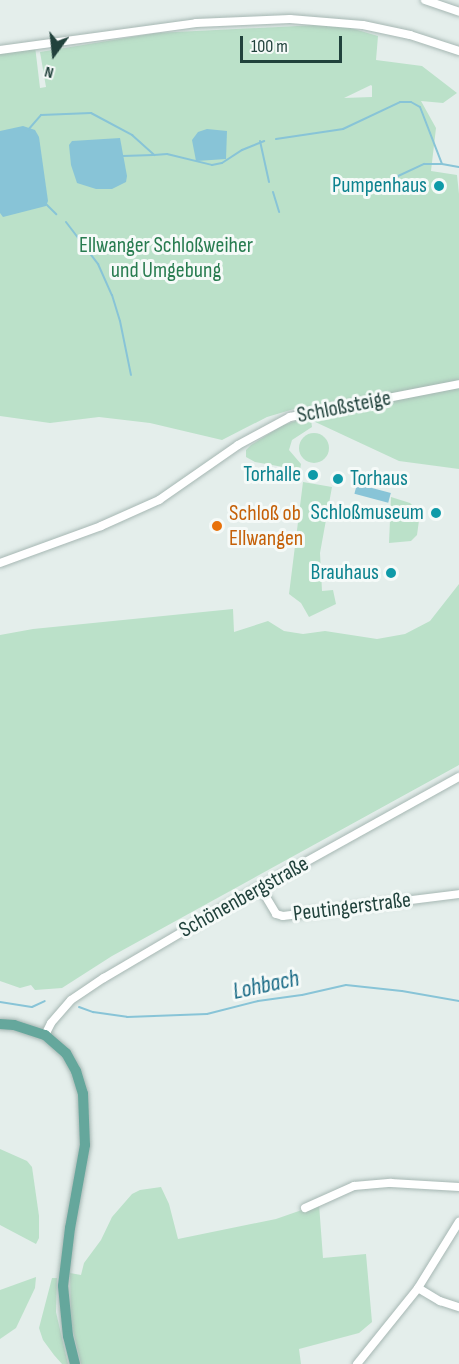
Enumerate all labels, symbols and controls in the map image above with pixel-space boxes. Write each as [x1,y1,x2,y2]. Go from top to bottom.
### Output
north arrow [24,24,84,84]
scale bar [243,24,345,62]
text: 100 m [251,36,288,57]
text: N [43,62,56,82]
place label: Pumpenhaus [332,173,427,199]
marker: Pumpenhaus [432,179,446,193]
park label: Ellwanger Schloßweiher und Umgebung [79,232,253,284]
street label: Schloßsteige [295,385,393,429]
place label: Torhalle [243,462,301,488]
place label: Torhaus [350,466,408,492]
marker: Torhalle [306,468,320,482]
marker: Torhaus [331,472,345,486]
place label: Schloß ob Ellwangen [229,500,303,552]
place label: Schloßmuseum [311,500,424,526]
marker: Schloßmuseum [429,506,443,520]
marker: Schloß ob Ellwangen [210,519,224,533]
place label: Brauhaus [311,560,379,586]
marker: Brauhaus [384,566,398,580]
street label: Schönenbergstraße [175,851,313,943]
street label: Peutingerstraße [292,887,412,927]
water label: Lohbach [230,964,302,1006]

